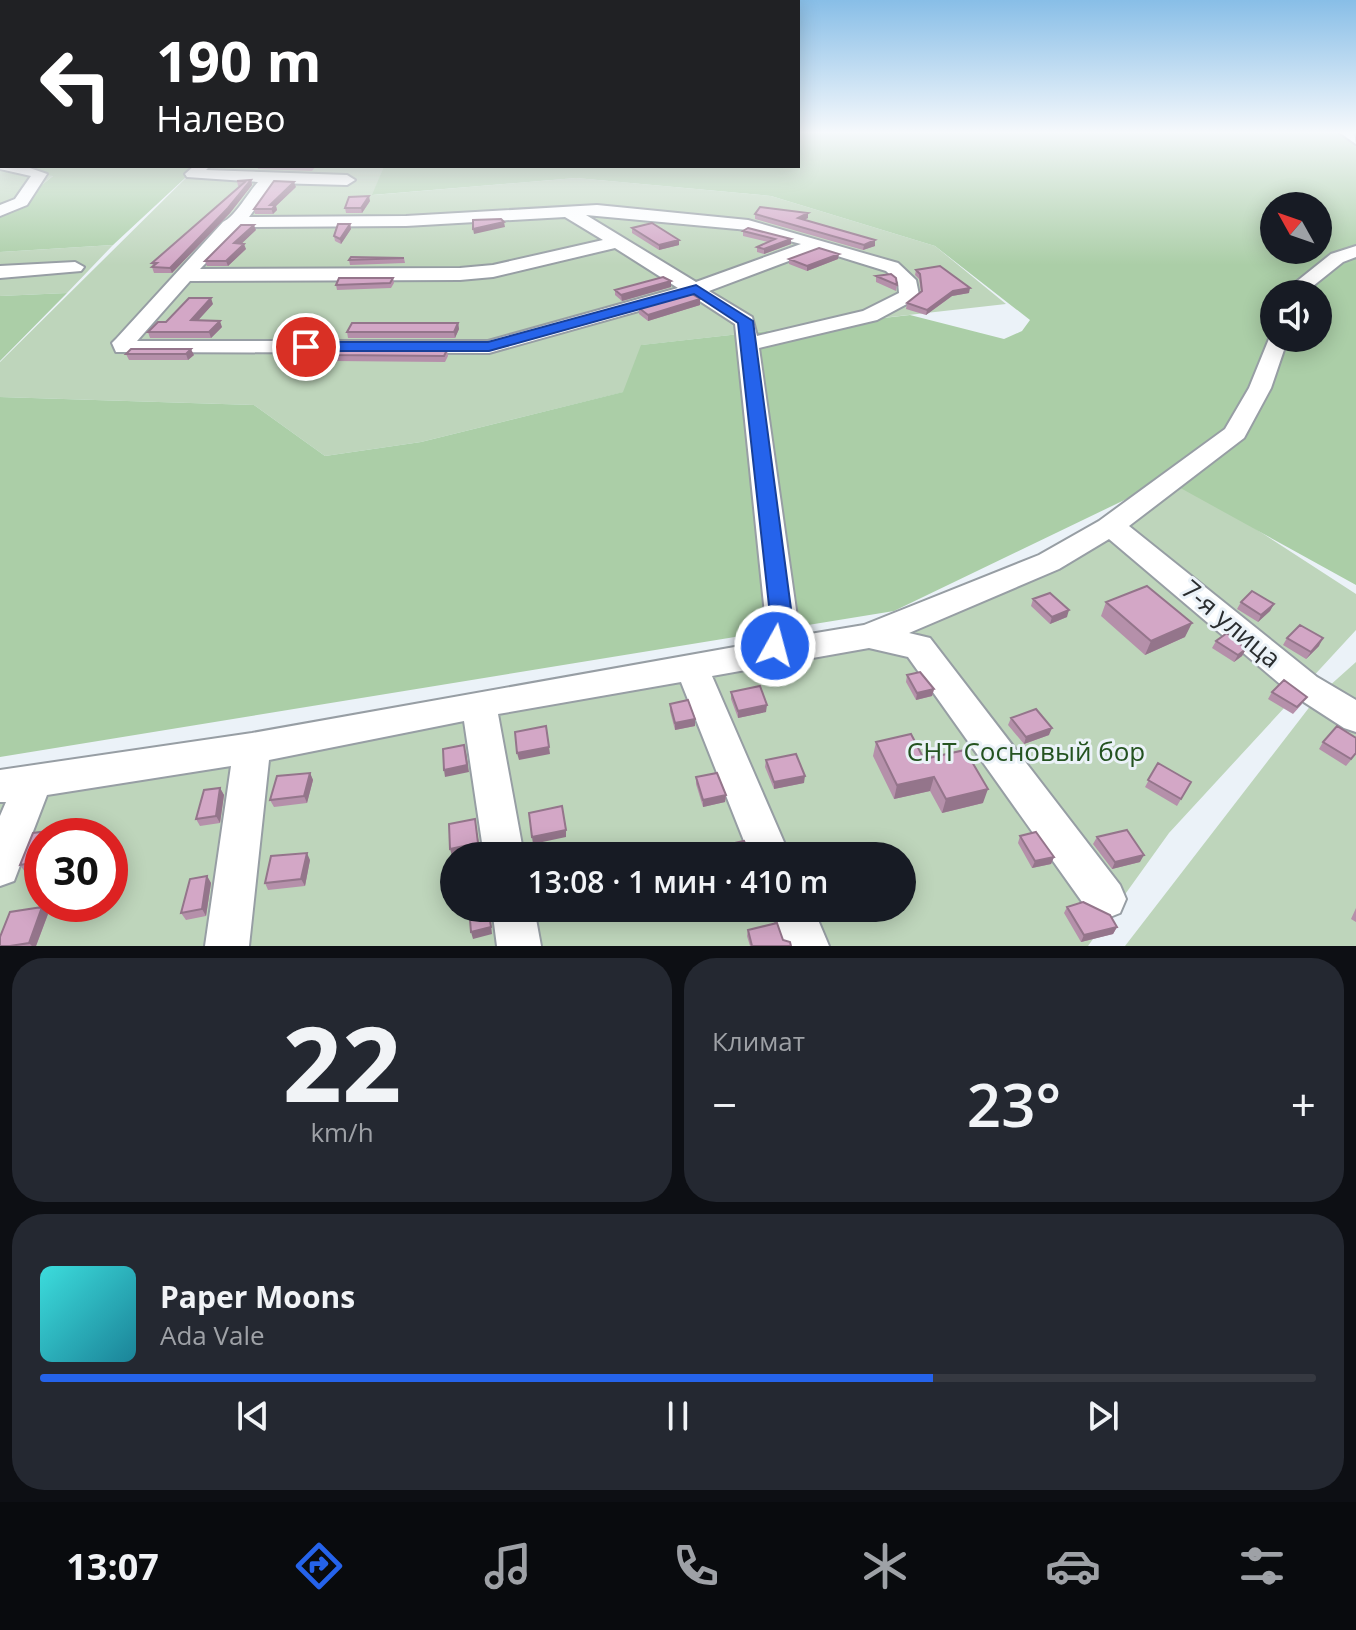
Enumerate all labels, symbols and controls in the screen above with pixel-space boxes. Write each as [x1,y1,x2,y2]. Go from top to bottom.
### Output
text: 190 m [156,22,322,98]
icon: left [24,32,128,136]
text: Налево [156,94,286,143]
north arrow [1260,192,1332,264]
map controls [1260,192,1332,352]
button: sound [1260,280,1332,352]
pin [272,313,340,381]
icon: arrive [284,325,328,369]
street label: 7-я улица [1174,571,1289,675]
position arrow [733,604,817,688]
park label: СНТ Сосновый бор [907,733,1145,769]
speed limit sign: 30 [24,818,128,922]
text: 13:08 · 1 мин · 410 m [528,861,828,902]
text: 22 [283,991,401,1132]
text: Климат [712,1023,805,1059]
text: 23° [967,1063,1061,1145]
text: − [712,1074,737,1134]
text: + [1291,1074,1316,1134]
text: km/h [310,1114,374,1150]
text: Paper Moons [160,1276,355,1317]
text: Ada Vale [160,1317,265,1353]
icon: previous [231,1394,275,1438]
icon: pause [656,1394,700,1438]
icon: next [1081,1394,1125,1438]
icon: directions [291,1538,347,1594]
icon: music [480,1538,536,1594]
icon: phone [668,1538,724,1594]
icon: climate [857,1538,913,1594]
icon: car [1045,1538,1101,1594]
icon: filters [1234,1538,1290,1594]
text: 13:07 [66,1542,159,1591]

